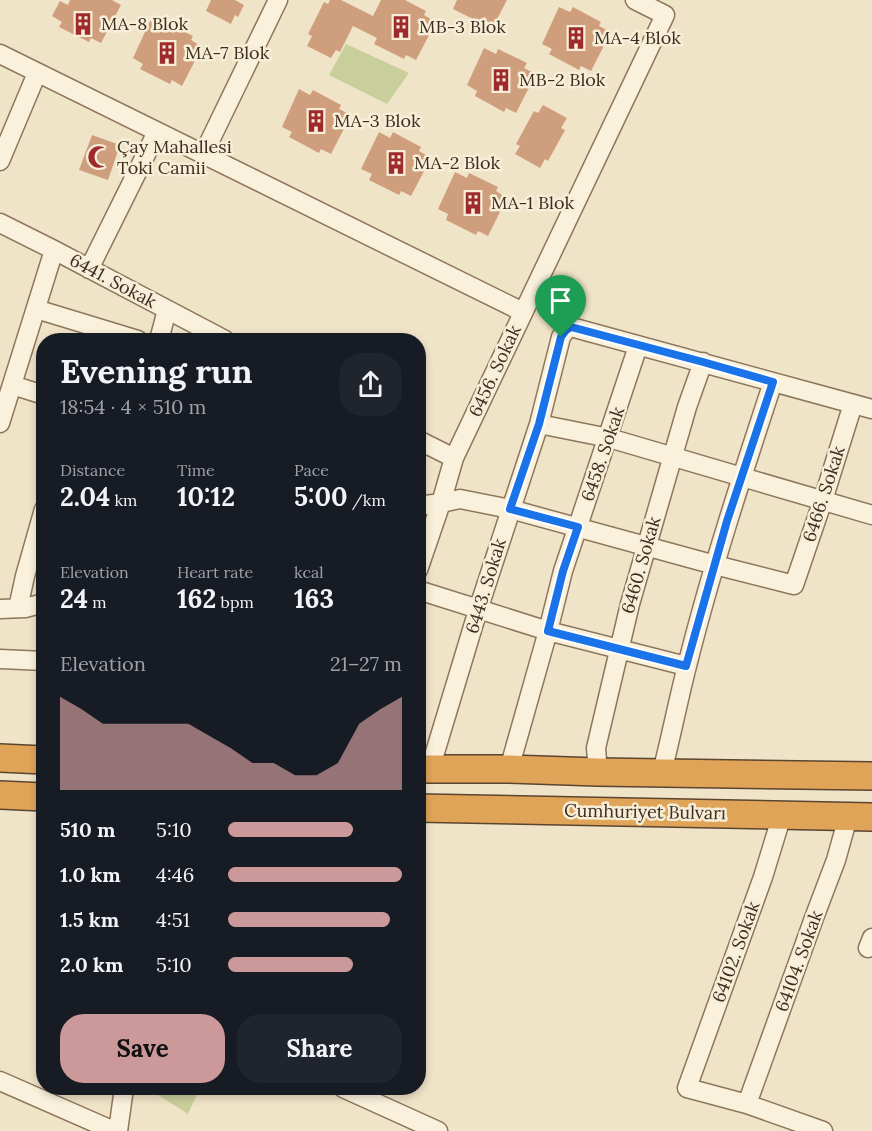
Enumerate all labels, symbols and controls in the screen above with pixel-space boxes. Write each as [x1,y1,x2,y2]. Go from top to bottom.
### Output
building icon: MA-8 Blok [70,11,96,37]
place label: MA-8 Blok [101,12,189,35]
building icon: MB-3 Blok [388,14,414,40]
place label: MB-3 Blok [419,15,506,38]
building icon: MA-4 Blok [563,25,589,51]
place label: MA-4 Blok [594,26,681,49]
building icon: MA-7 Blok [154,40,180,66]
place label: MA-7 Blok [185,41,270,64]
building icon: MB-2 Blok [488,67,514,93]
place label: MB-2 Blok [519,68,606,91]
building icon: MA-3 Blok [303,108,329,134]
place label: MA-3 Blok [334,109,421,132]
place label: Çay Mahallesi Toki Camii [117,135,232,179]
mosque icon: Çay Mahallesi Toki Camii [86,144,112,170]
building icon: MA-2 Blok [383,150,409,176]
place label: MA-2 Blok [414,151,501,174]
building icon: MA-1 Blok [460,190,486,216]
place label: MA-1 Blok [491,191,575,214]
street label: 6441. Sokak [66,248,161,313]
pin [535,275,586,337]
icon: arrive [544,284,577,317]
street label: 6456. Sokak [463,321,526,420]
text: Evening run [60,350,252,392]
button: share [339,353,402,416]
text: 18:54 · 4 × 510 m [60,394,206,419]
street label: 6458. Sokak [576,403,630,504]
street label: 6466. Sokak [797,443,850,545]
text: Distance [60,460,125,480]
text: Time [177,460,215,480]
text: Pace [294,460,329,480]
text: 2.04 [60,480,110,513]
text: 10:12 [177,480,235,513]
text: 5:00 [294,480,348,513]
text: km [110,490,137,510]
text: /km [348,490,386,510]
street label: 6460. Sokak [616,513,665,616]
street label: 6443. Sokak [460,535,511,636]
text: Elevation [60,562,129,582]
text: Heart rate [177,562,253,582]
text: kcal [294,562,324,582]
text: 24 [60,582,88,615]
text: 162 [177,582,216,615]
text: 163 [294,582,334,615]
text: m [88,592,107,612]
text: bpm [216,592,254,612]
text: Elevation [60,651,146,676]
text: 21–27 m [330,651,402,676]
street label: Cumhuriyet Bulvarı [564,799,726,824]
text: 510 m [60,817,115,842]
text: 5:10 [156,817,192,842]
text: 1.0 km [60,862,121,887]
text: 4:46 [156,862,194,887]
street label: 64102. Sokak [707,898,765,1006]
text: 1.5 km [60,907,119,932]
text: 4:51 [156,907,190,932]
street label: 64104. Sokak [770,907,828,1015]
text: 2.0 km [60,952,123,977]
text: 5:10 [156,952,192,977]
button: Save [60,1014,225,1083]
button: Share [237,1014,402,1083]

